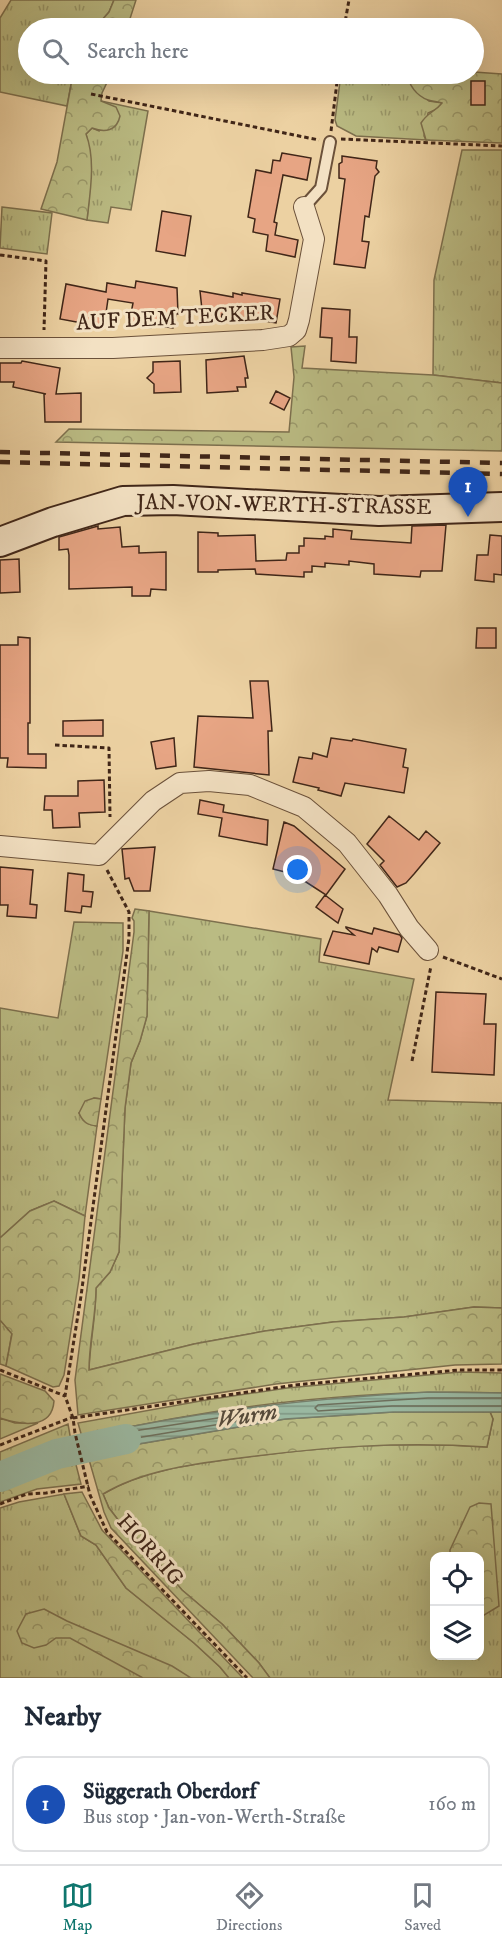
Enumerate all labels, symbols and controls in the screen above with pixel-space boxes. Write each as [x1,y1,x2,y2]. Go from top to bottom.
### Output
search box [18,18,484,84]
icon: search [39,35,72,68]
text: Search here [87,38,189,65]
street label: AUF DEM TECKER [75,299,275,337]
pin: 1 [448,468,488,517]
street label: JAN-VON-WERTH-STRASSE [134,489,432,521]
your location [283,855,312,884]
water label: Wurm [215,1397,279,1435]
street label: HORRIG [111,1509,189,1591]
map controls [430,1552,484,1660]
button: locate [430,1552,484,1606]
button: layers [430,1606,484,1660]
text: Nearby [24,1701,101,1734]
text: Süggerath Oberdorf [83,1778,256,1805]
text: 1 [42,1792,49,1817]
text: 160 m [428,1792,476,1817]
text: Bus stop · Jan-von-Werth-Straße [83,1805,345,1830]
tab: Map [61,1879,94,1935]
tab: Directions [216,1879,282,1935]
tab: Saved [404,1879,441,1935]

